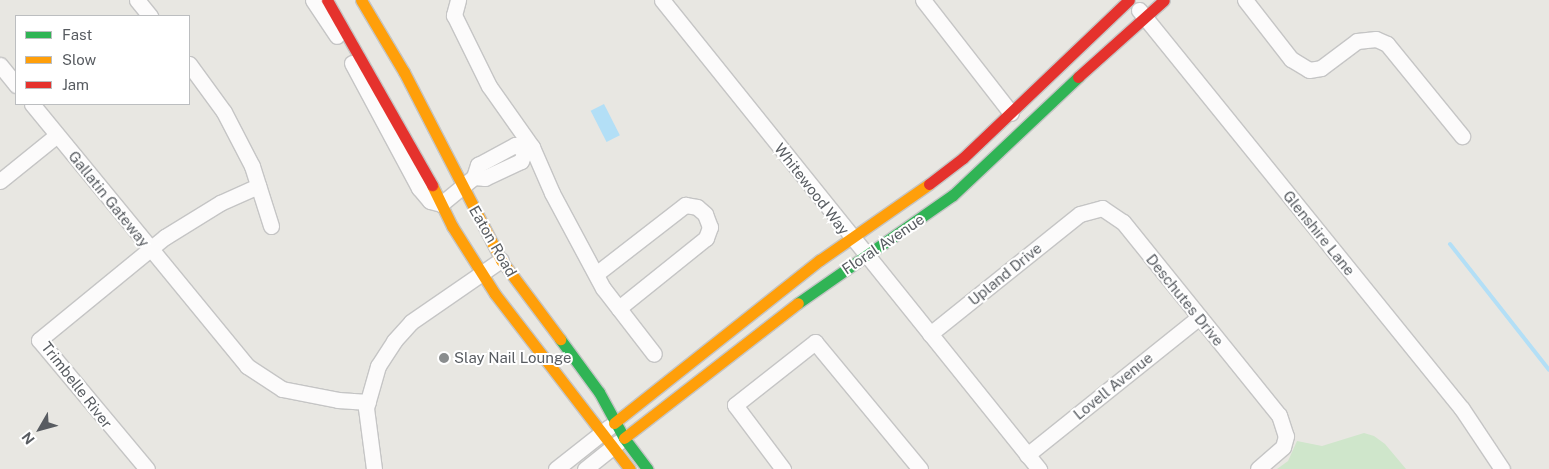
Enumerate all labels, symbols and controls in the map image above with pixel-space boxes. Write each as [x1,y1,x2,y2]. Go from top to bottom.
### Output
legend [15,15,190,105]
text: Fast [62,26,92,43]
text: Slow [62,51,96,68]
text: Jam [62,76,89,93]
street label: Whitewood Way [771,140,853,238]
street label: Gallatin Gateway [65,147,153,251]
street label: Glenshire Lane [1279,187,1359,279]
street label: Eaton Road [465,202,521,280]
street label: Floral Avenue [839,210,927,278]
street label: Upland Drive [965,239,1045,309]
street label: Deschutes Drive [1142,250,1228,350]
street label: Trimbelle River [38,338,116,432]
place label: Slay Nail Lounge [454,349,572,367]
street label: Lovell Avenue [1070,349,1156,423]
marker: Slay Nail Lounge [438,352,450,364]
north arrow [15,404,65,454]
text: N [19,429,38,447]

